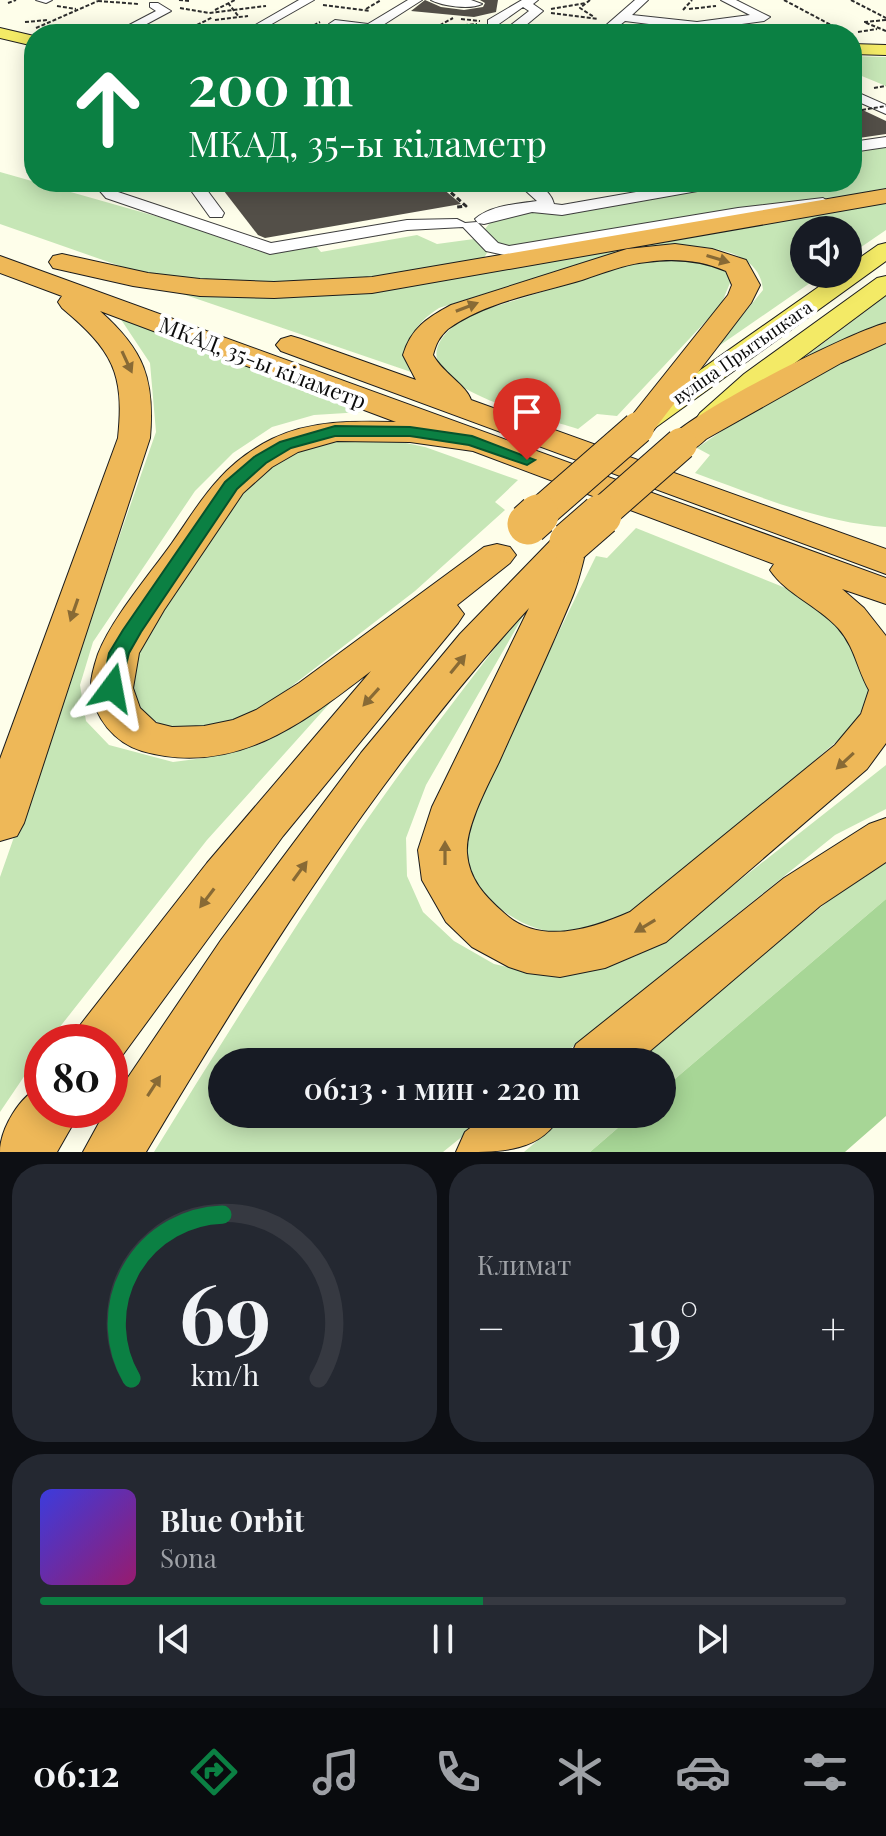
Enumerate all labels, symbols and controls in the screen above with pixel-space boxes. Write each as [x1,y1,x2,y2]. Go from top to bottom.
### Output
text: 200 m [188,46,353,121]
icon: ahead [56,56,160,160]
text: МКАД, 35-ы кіламетр [188,118,547,166]
map controls [790,216,862,288]
button: sound [790,216,862,288]
one-way arrow [706,253,730,266]
street label: вуліца Прытыцкага [667,295,817,409]
one-way arrow [455,300,479,313]
street label: МКАД, 35-ы кіламетр [155,309,371,415]
one-way arrow [120,351,134,374]
pin [493,378,561,460]
icon: arrive [505,390,549,434]
one-way arrow [68,598,80,622]
position arrow [70,646,154,730]
one-way arrow [449,654,466,674]
one-way arrow [363,686,380,706]
one-way arrow [836,752,855,770]
one-way arrow [439,840,451,865]
one-way arrow [292,860,308,881]
one-way arrow [199,888,215,908]
one-way arrow [634,919,655,934]
speed limit sign: 80 [24,1024,128,1128]
text: 06:13 · 1 мин · 220 m [304,1068,580,1108]
one-way arrow [146,1075,161,1096]
text: Климат [477,1247,571,1282]
text: 69 [178,1255,271,1366]
text: 19° [627,1287,699,1367]
text: − [477,1297,505,1356]
text: + [820,1297,846,1356]
text: km/h [190,1355,259,1393]
text: Blue Orbit [160,1500,304,1540]
text: Sona [160,1540,217,1575]
icon: previous [152,1617,196,1661]
icon: pause [421,1617,465,1661]
icon: next [690,1617,734,1661]
icon: directions [186,1744,242,1800]
icon: music [308,1744,364,1800]
icon: phone [430,1744,486,1800]
icon: climate [552,1744,608,1800]
icon: car [675,1744,731,1800]
icon: filters [797,1744,853,1800]
text: 06:12 [33,1748,120,1796]

